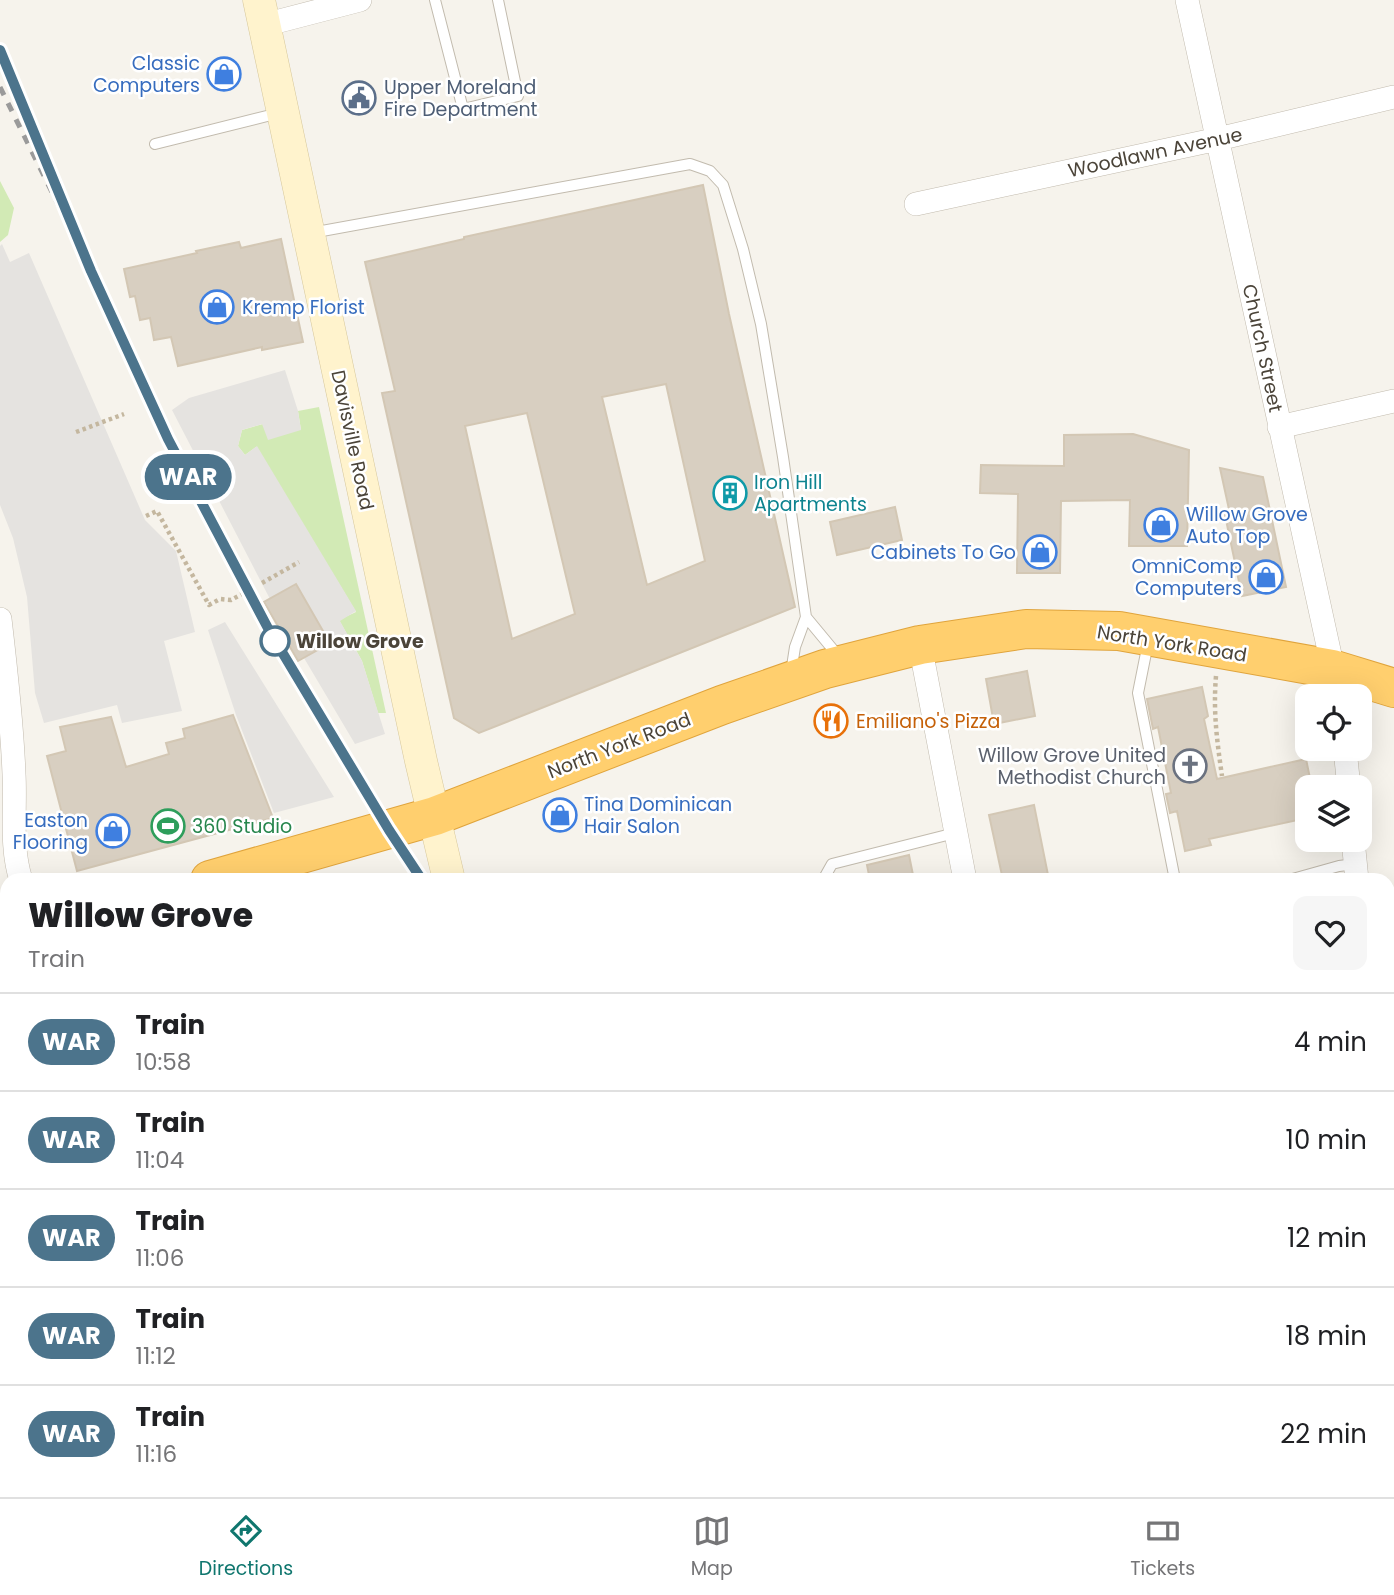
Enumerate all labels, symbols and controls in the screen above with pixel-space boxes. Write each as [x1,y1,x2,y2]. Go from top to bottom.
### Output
place label: Classic Computers [93,50,200,99]
shop icon: Classic Computers [205,55,243,93]
place label: Upper Moreland Fire Department [384,74,538,123]
public building icon: Upper Moreland Fire Department [340,79,378,117]
street label: Woodlawn Avenue [1066,121,1245,184]
street label: Church Street [1236,281,1289,415]
shop icon: Kremp Florist [198,288,236,326]
place label: Kremp Florist [242,294,365,321]
street label: Davisville Road [324,368,381,513]
line badge: WAR [148,454,228,500]
text: WAR [159,460,217,493]
place label: Iron Hill Apartments [754,469,867,518]
building icon: Iron Hill Apartments [711,474,749,512]
place label: Willow Grove Auto Top [1186,501,1308,550]
shop icon: Willow Grove Auto Top [1142,506,1180,544]
shop icon: Cabinets To Go [1021,533,1059,571]
place label: Cabinets To Go [871,539,1016,566]
place label: OmniComp Computers [1131,553,1242,602]
shop icon: OmniComp Computers [1247,558,1285,596]
street label: North York Road [1095,618,1249,669]
marker: Willow Grove [260,626,290,656]
place label: Willow Grove [296,628,424,655]
map controls [1295,684,1372,852]
button: locate [1295,684,1372,761]
restaurant icon: Emiliano's Pizza [812,702,850,740]
street label: North York Road [544,706,695,785]
place label: Emiliano's Pizza [856,708,1000,735]
place label: Willow Grove United Methodist Church [978,742,1166,791]
church icon: Willow Grove United Methodist Church [1171,747,1209,785]
button: layers [1295,775,1372,852]
place label: Tina Dominican Hair Salon [584,791,732,840]
shop icon: Tina Dominican Hair Salon [541,796,579,834]
place label: Easton Flooring [13,807,88,856]
sports icon: 360 Studio [149,807,187,845]
shop icon: Easton Flooring [94,812,132,850]
place label: 360 Studio [192,813,292,840]
text: Willow Grove [28,892,253,939]
button: heart [1293,896,1367,970]
text: Train [28,943,85,975]
text: Train [136,1007,205,1043]
text: 4 min [1294,1024,1367,1060]
text: WAR [42,1025,101,1058]
text: 10:58 [136,1046,191,1078]
text: Train [136,1105,205,1141]
text: 10 min [1286,1122,1367,1158]
text: WAR [42,1123,101,1156]
text: 11:04 [136,1144,184,1176]
text: Train [136,1203,205,1239]
text: 12 min [1287,1220,1367,1256]
text: WAR [42,1221,101,1254]
text: 11:06 [136,1242,184,1274]
text: Train [136,1301,205,1337]
text: 18 min [1286,1318,1367,1354]
text: WAR [42,1319,101,1352]
text: 11:12 [136,1340,176,1372]
text: Train [136,1399,205,1435]
text: 22 min [1280,1416,1367,1452]
text: WAR [42,1417,101,1450]
text: 11:16 [136,1438,177,1470]
tab: Directions [199,1512,293,1583]
tab: Map [691,1512,733,1583]
tab: Tickets [1130,1512,1195,1583]

